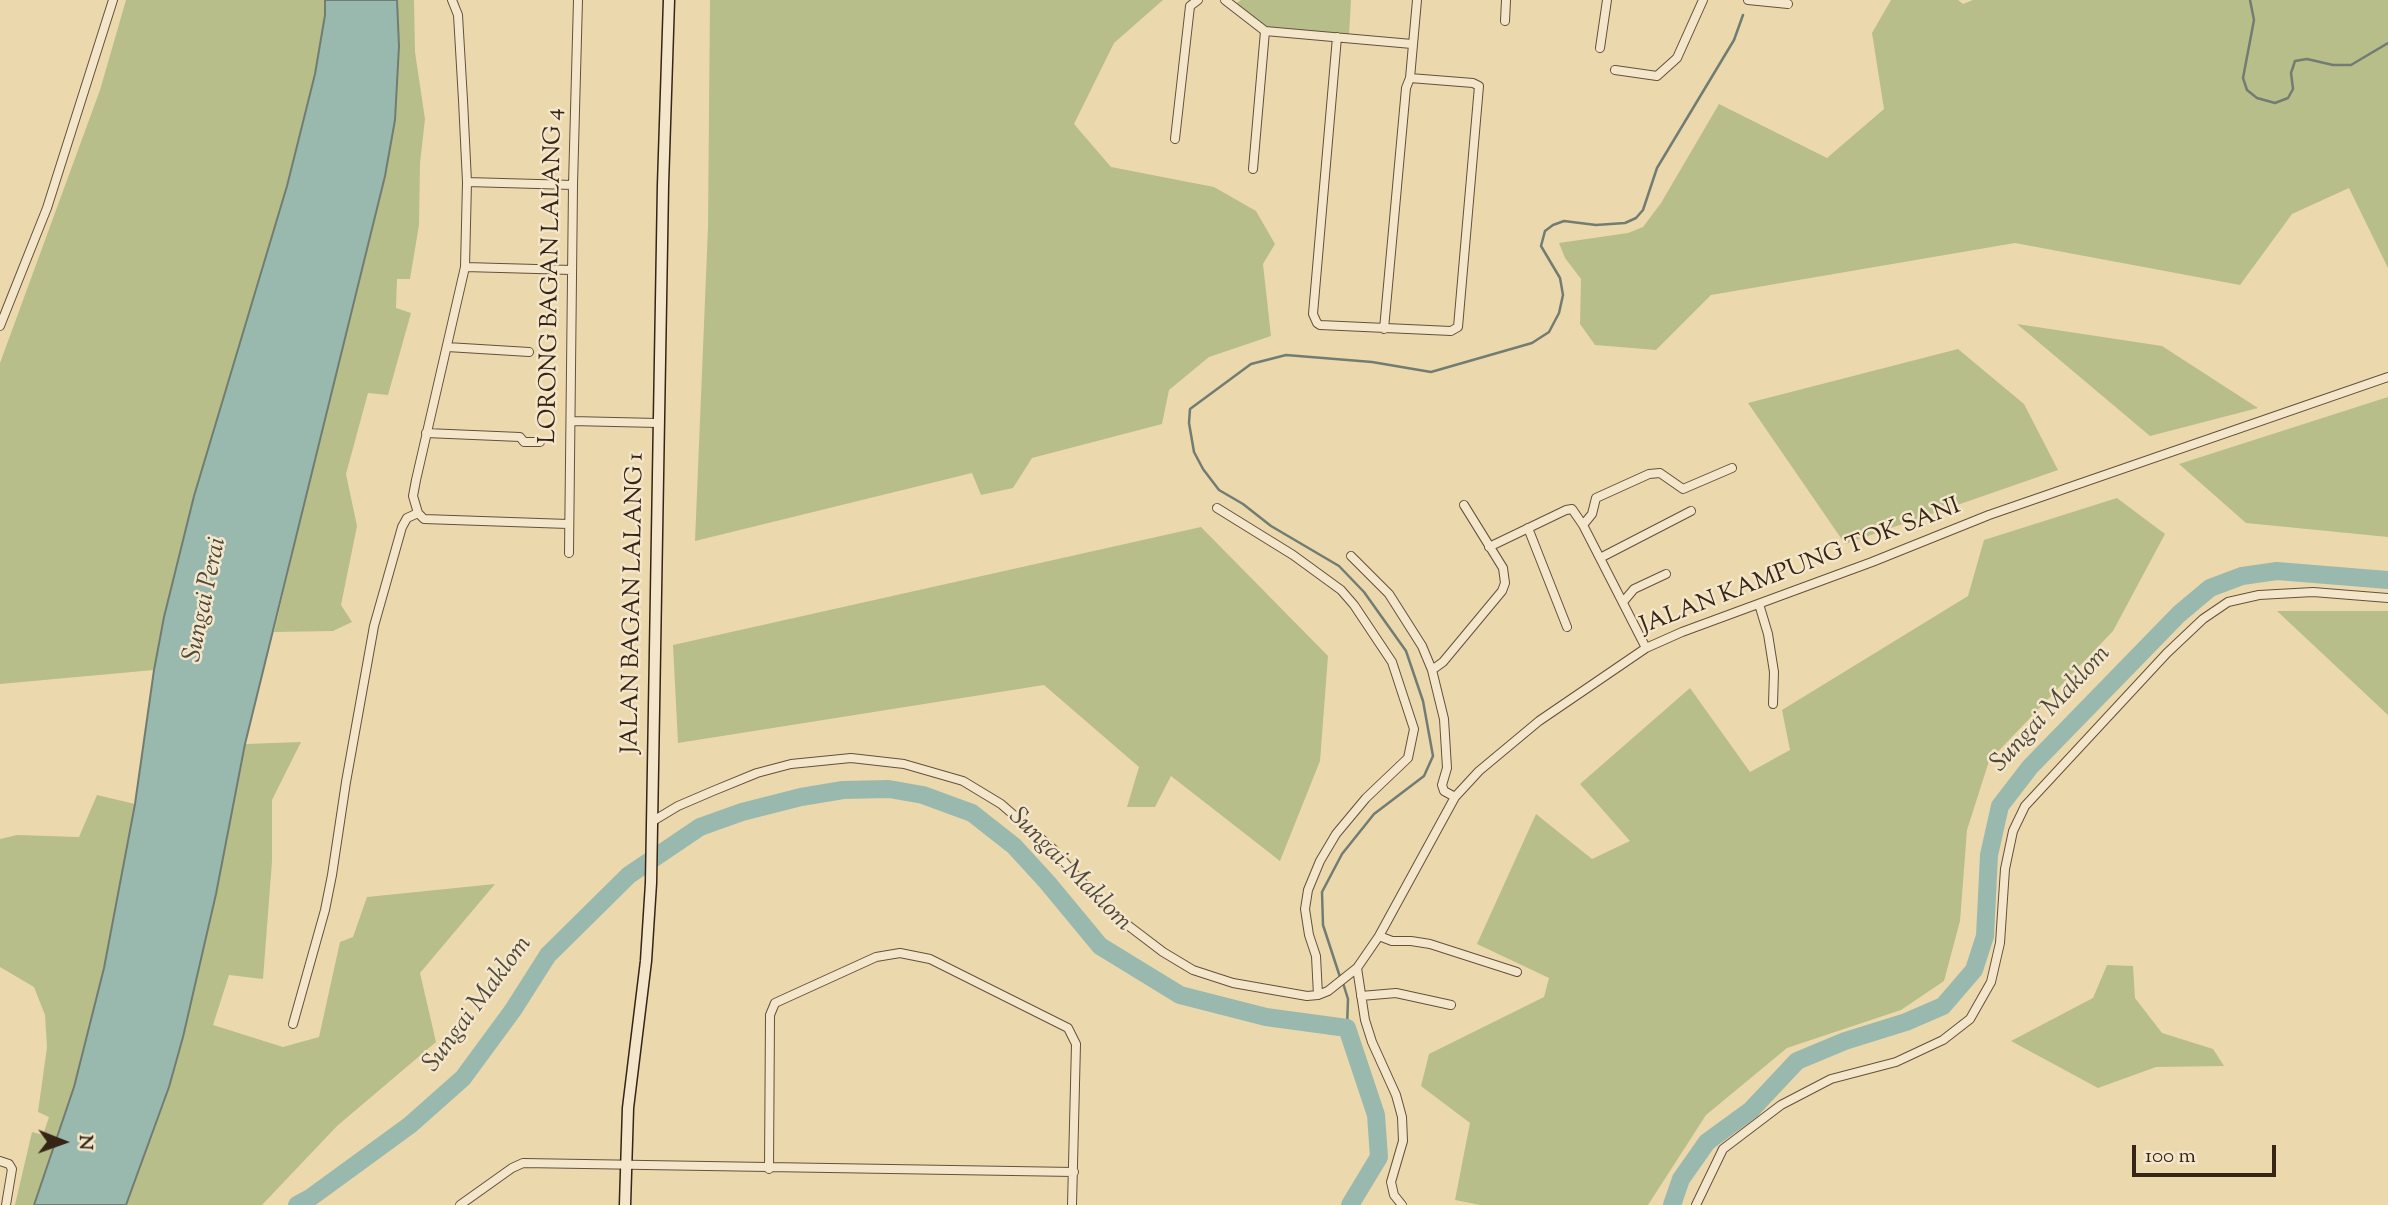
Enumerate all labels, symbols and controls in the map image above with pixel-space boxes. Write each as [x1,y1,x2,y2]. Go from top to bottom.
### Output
street label: LORONG BAGAN LALANG 4 [536,108,570,444]
street label: JALAN BAGAN LALANG 1 [618,452,652,754]
street label: JALAN KAMPUNG TOK SANI [1637,494,1965,642]
water label: Sungai Perai [179,535,235,665]
water label: Sungai Maklom [1985,640,2119,780]
water label: Sungai Maklom [1001,803,1137,939]
water label: Sungai Maklom [418,931,540,1079]
north arrow [28,1107,98,1177]
scale bar [2136,1132,2280,1176]
text: N [71,1135,98,1150]
text: 100 m [2145,1142,2196,1172]

